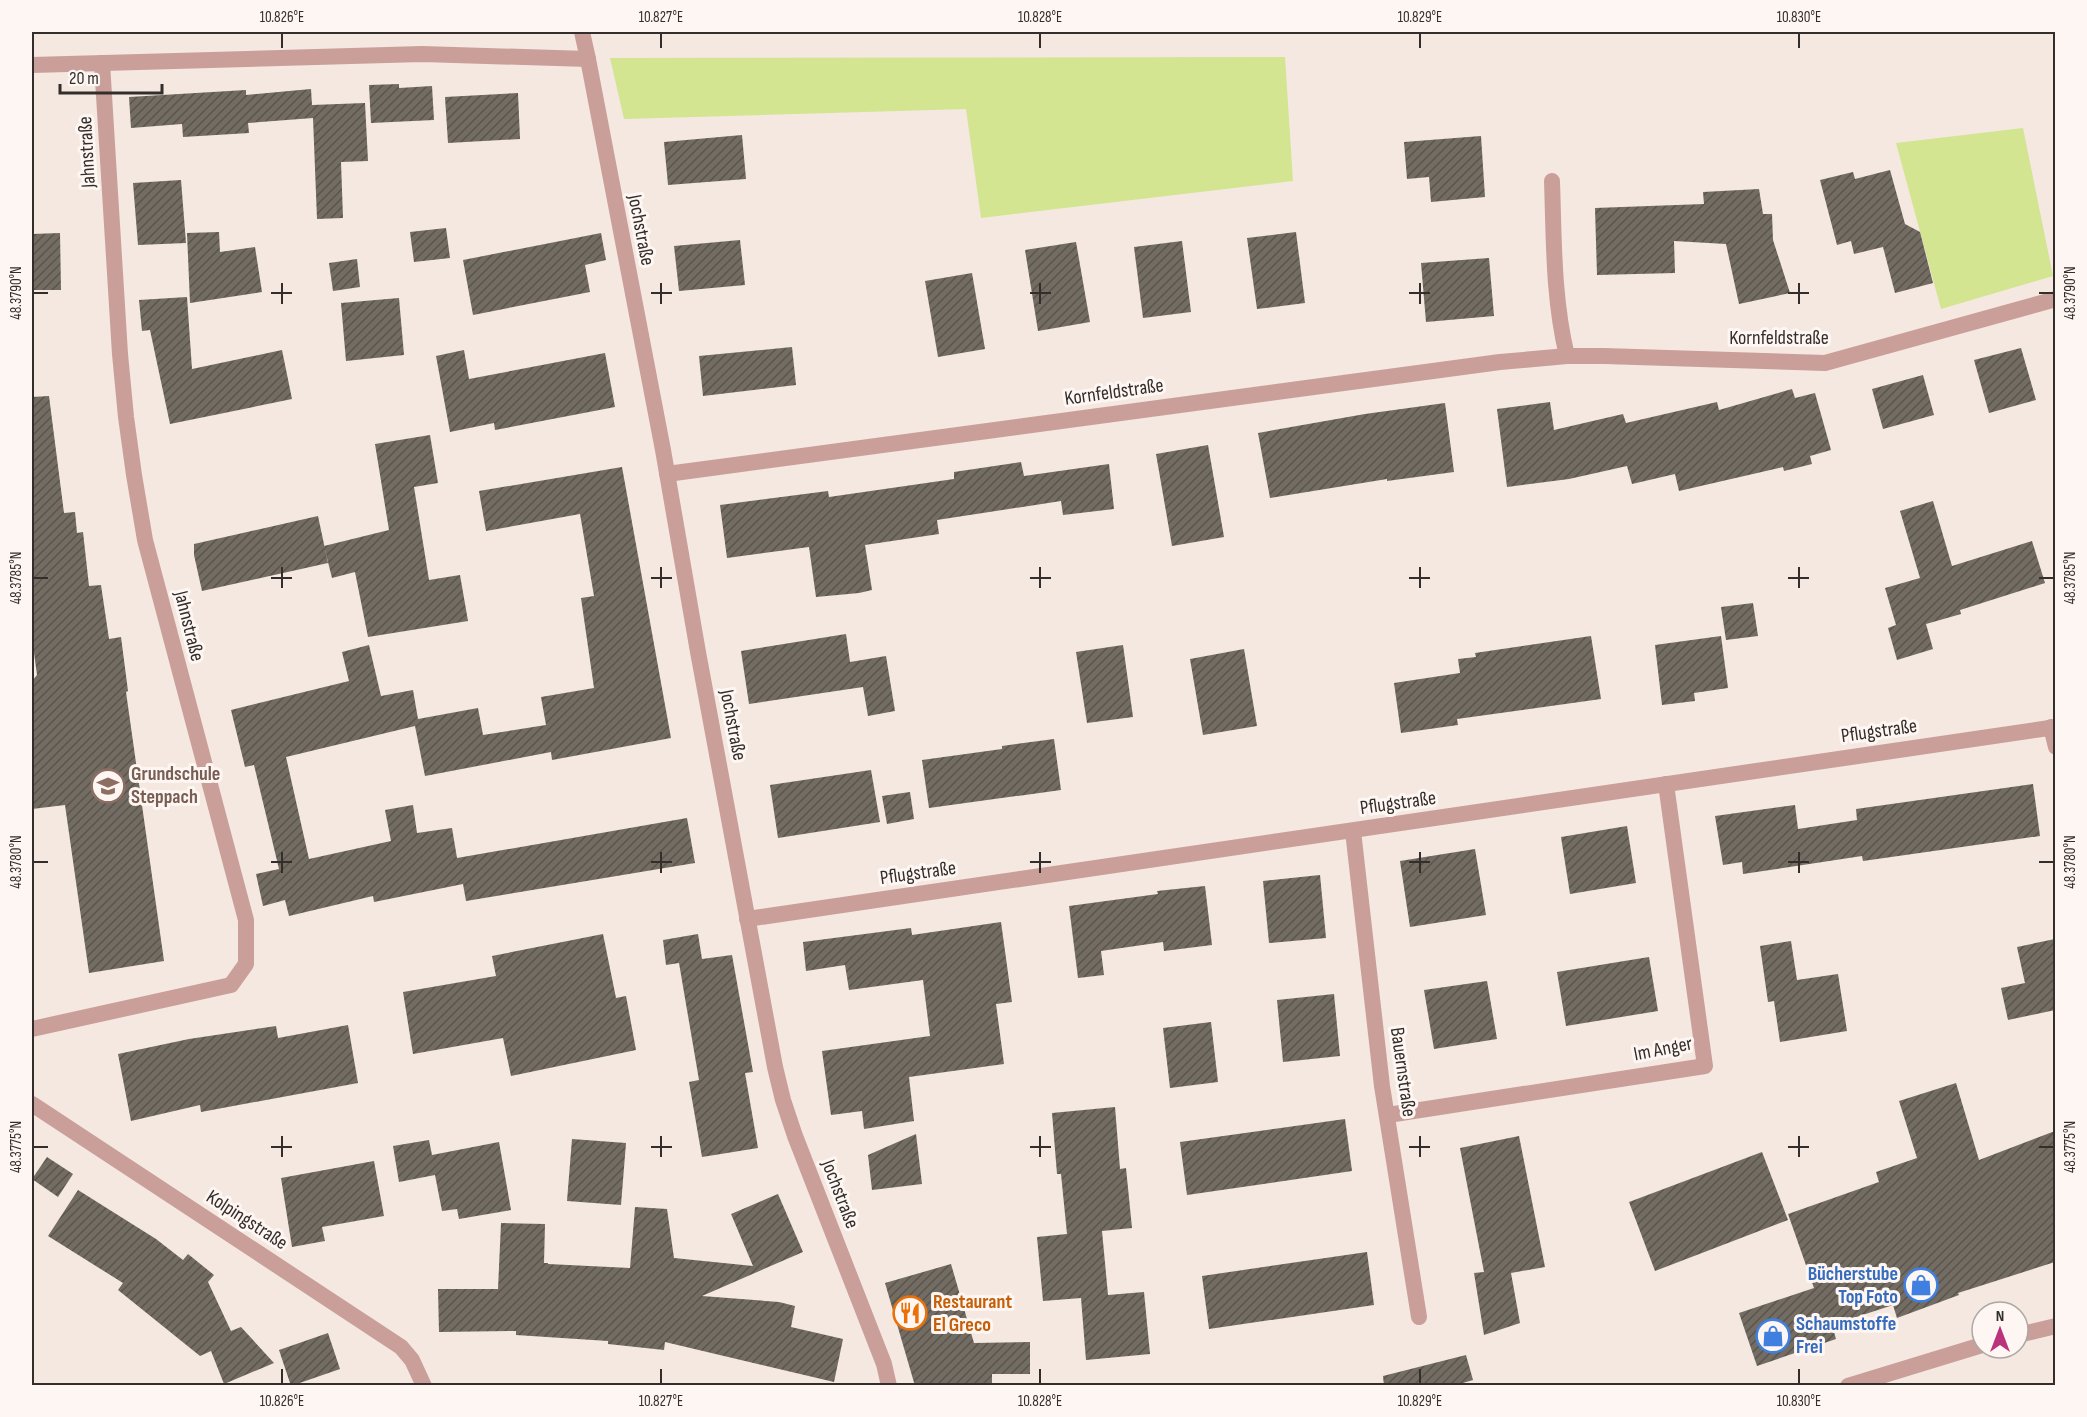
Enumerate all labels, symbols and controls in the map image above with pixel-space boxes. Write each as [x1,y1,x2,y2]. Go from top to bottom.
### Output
text: 10.826°E [260,8,304,27]
text: 10.827°E [639,8,683,27]
text: 10.828°E [1018,8,1062,27]
text: 10.829°E [1398,8,1442,27]
text: 10.830°E [1777,8,1821,27]
scale bar [60,57,162,95]
text: 20 m [69,68,99,89]
street label: Jahnstraße [73,116,101,189]
street label: Jochstraße [622,191,660,268]
text: 48.3790°N [7,266,26,320]
text: 48.3790°N [2061,266,2080,320]
street label: Kornfeldstraße [1729,326,1829,350]
street label: Kornfeldstraße [1063,373,1165,411]
text: 48.3785°N [7,552,26,604]
text: 48.3785°N [2061,552,2080,604]
street label: Jahnstraße [168,587,209,664]
street label: Jochstraße [714,686,752,763]
street label: Pflugstraße [1839,714,1919,748]
place label: Grundschule Steppach [131,762,220,809]
school or university icon: Grundschule Steppach [90,768,126,804]
street label: Pflugstraße [1358,786,1438,820]
text: 48.3780°N [7,835,26,889]
text: 48.3780°N [2061,835,2080,889]
street label: Pflugstraße [878,856,958,890]
street label: Bauernstraße [1385,1026,1421,1118]
street label: Im Anger [1632,1032,1695,1066]
text: 48.3775°N [7,1121,26,1173]
text: 48.3775°N [2061,1121,2080,1173]
street label: Jochstraße [816,1155,864,1232]
street label: Kolpingstraße [202,1185,292,1255]
place label: Bücherstube Top Foto [1808,1262,1898,1309]
shop icon: Bücherstube Top Foto [1903,1267,1939,1303]
place label: Restaurant El Greco [933,1290,1012,1337]
restaurant icon: Restaurant El Greco [892,1295,928,1331]
north arrow [1970,1300,2030,1360]
text: N [1996,1307,2004,1326]
place label: Schaumstoffe Frei [1796,1312,1896,1359]
shop icon: Schaumstoffe Frei [1755,1318,1791,1354]
text: 10.826°E [260,1392,304,1411]
text: 10.827°E [639,1392,683,1411]
text: 10.828°E [1018,1392,1062,1411]
text: 10.829°E [1398,1392,1442,1411]
text: 10.830°E [1777,1392,1821,1411]

